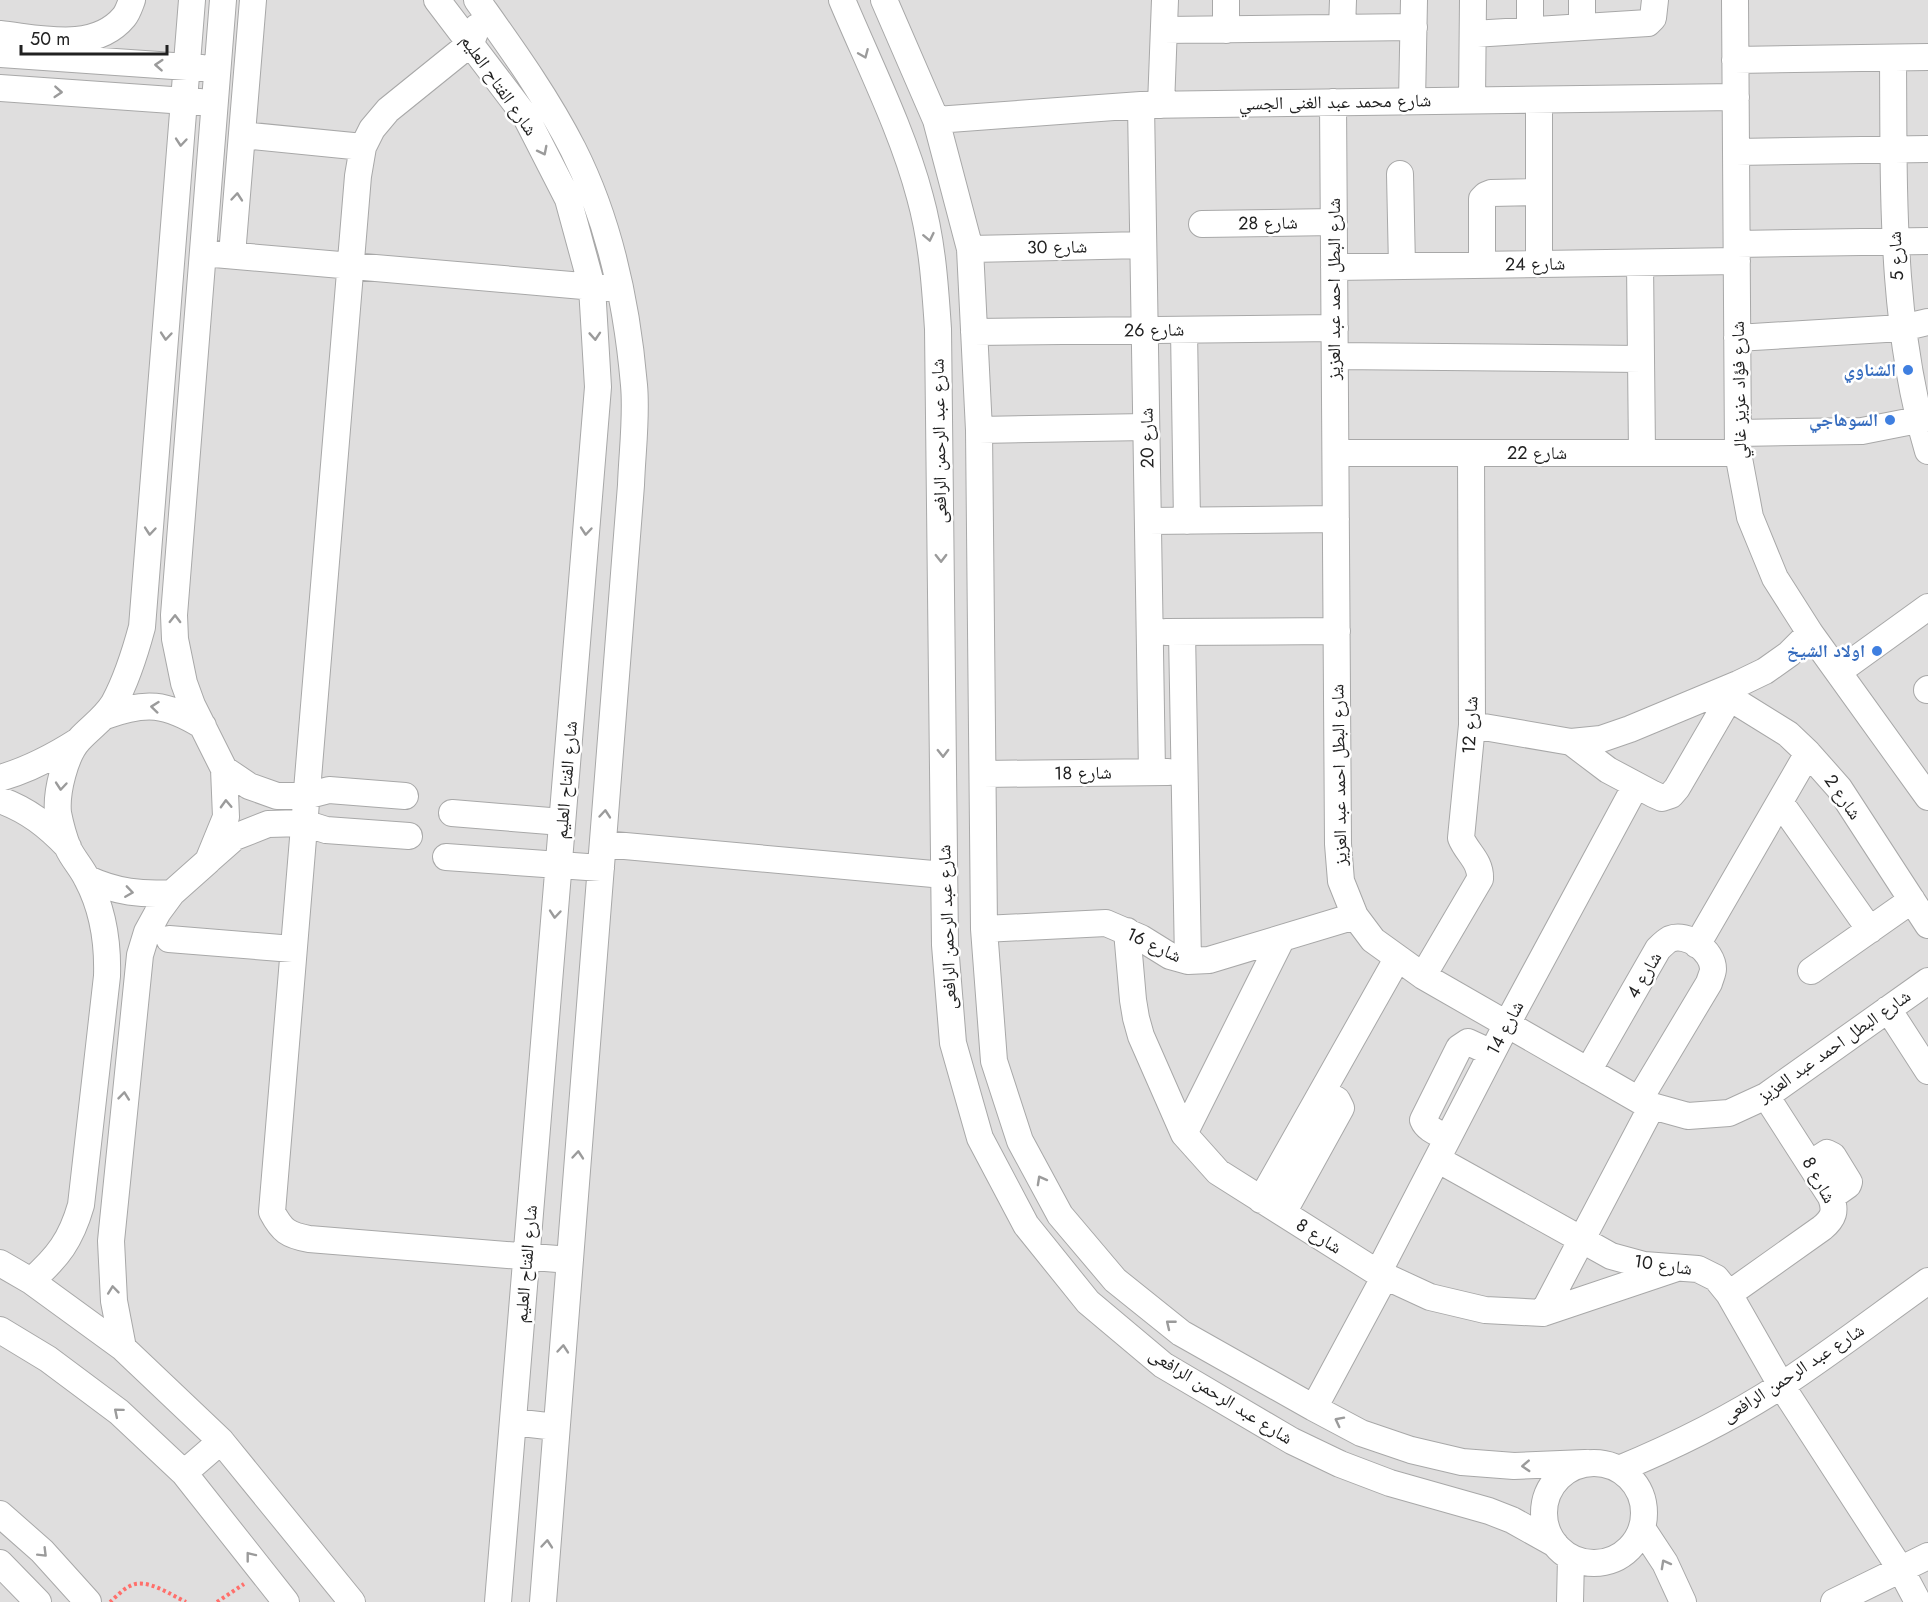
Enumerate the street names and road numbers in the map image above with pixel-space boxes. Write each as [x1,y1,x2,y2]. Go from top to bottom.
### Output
street label: شارع الفتاح العليم [454,29,544,141]
street label: شارع محمد عبد الغنى الجسي [1239,87,1431,118]
street label: شارع البطل احمد عبد العزيز [1321,198,1347,381]
street label: شارع 28 [1238,209,1298,237]
street label: شارع 5 [1882,230,1910,282]
street label: شارع 30 [1027,233,1087,261]
street label: شارع 24 [1505,250,1565,278]
street label: شارع 26 [1124,316,1184,344]
street label: شارع فؤاد عزيز غالي [1725,321,1755,459]
street label: شارع عبد الرحمن الرافعى [925,358,953,524]
street label: شارع 20 [1133,407,1161,469]
street label: شارع 22 [1507,440,1567,466]
street label: شارع البطل احمد عبد العزيز [1324,684,1354,867]
street label: شارع 12 [1456,695,1484,755]
street label: شارع الفتاح العليم [548,720,584,840]
street label: شارع 18 [1054,759,1112,787]
street label: شارع 2 [1818,769,1868,825]
street label: شارع عبد الرحمن الرافعى [931,844,963,1010]
street label: شارع 16 [1122,921,1186,969]
street label: شارع 4 [1620,947,1668,1003]
street label: شارع البطل احمد عبد العزيز [1751,983,1916,1109]
street label: شارع 14 [1480,996,1530,1060]
street label: شارع 8 [1796,1152,1842,1208]
street label: شارع الفتاح العليم [508,1204,544,1324]
street label: شارع 8 [1291,1212,1347,1260]
street label: شارع 10 [1632,1248,1694,1282]
street label: شارع عبد الرحمن الرافعى [1717,1317,1869,1429]
street label: شارع عبد الرحمن الرافعى [1144,1341,1298,1451]

